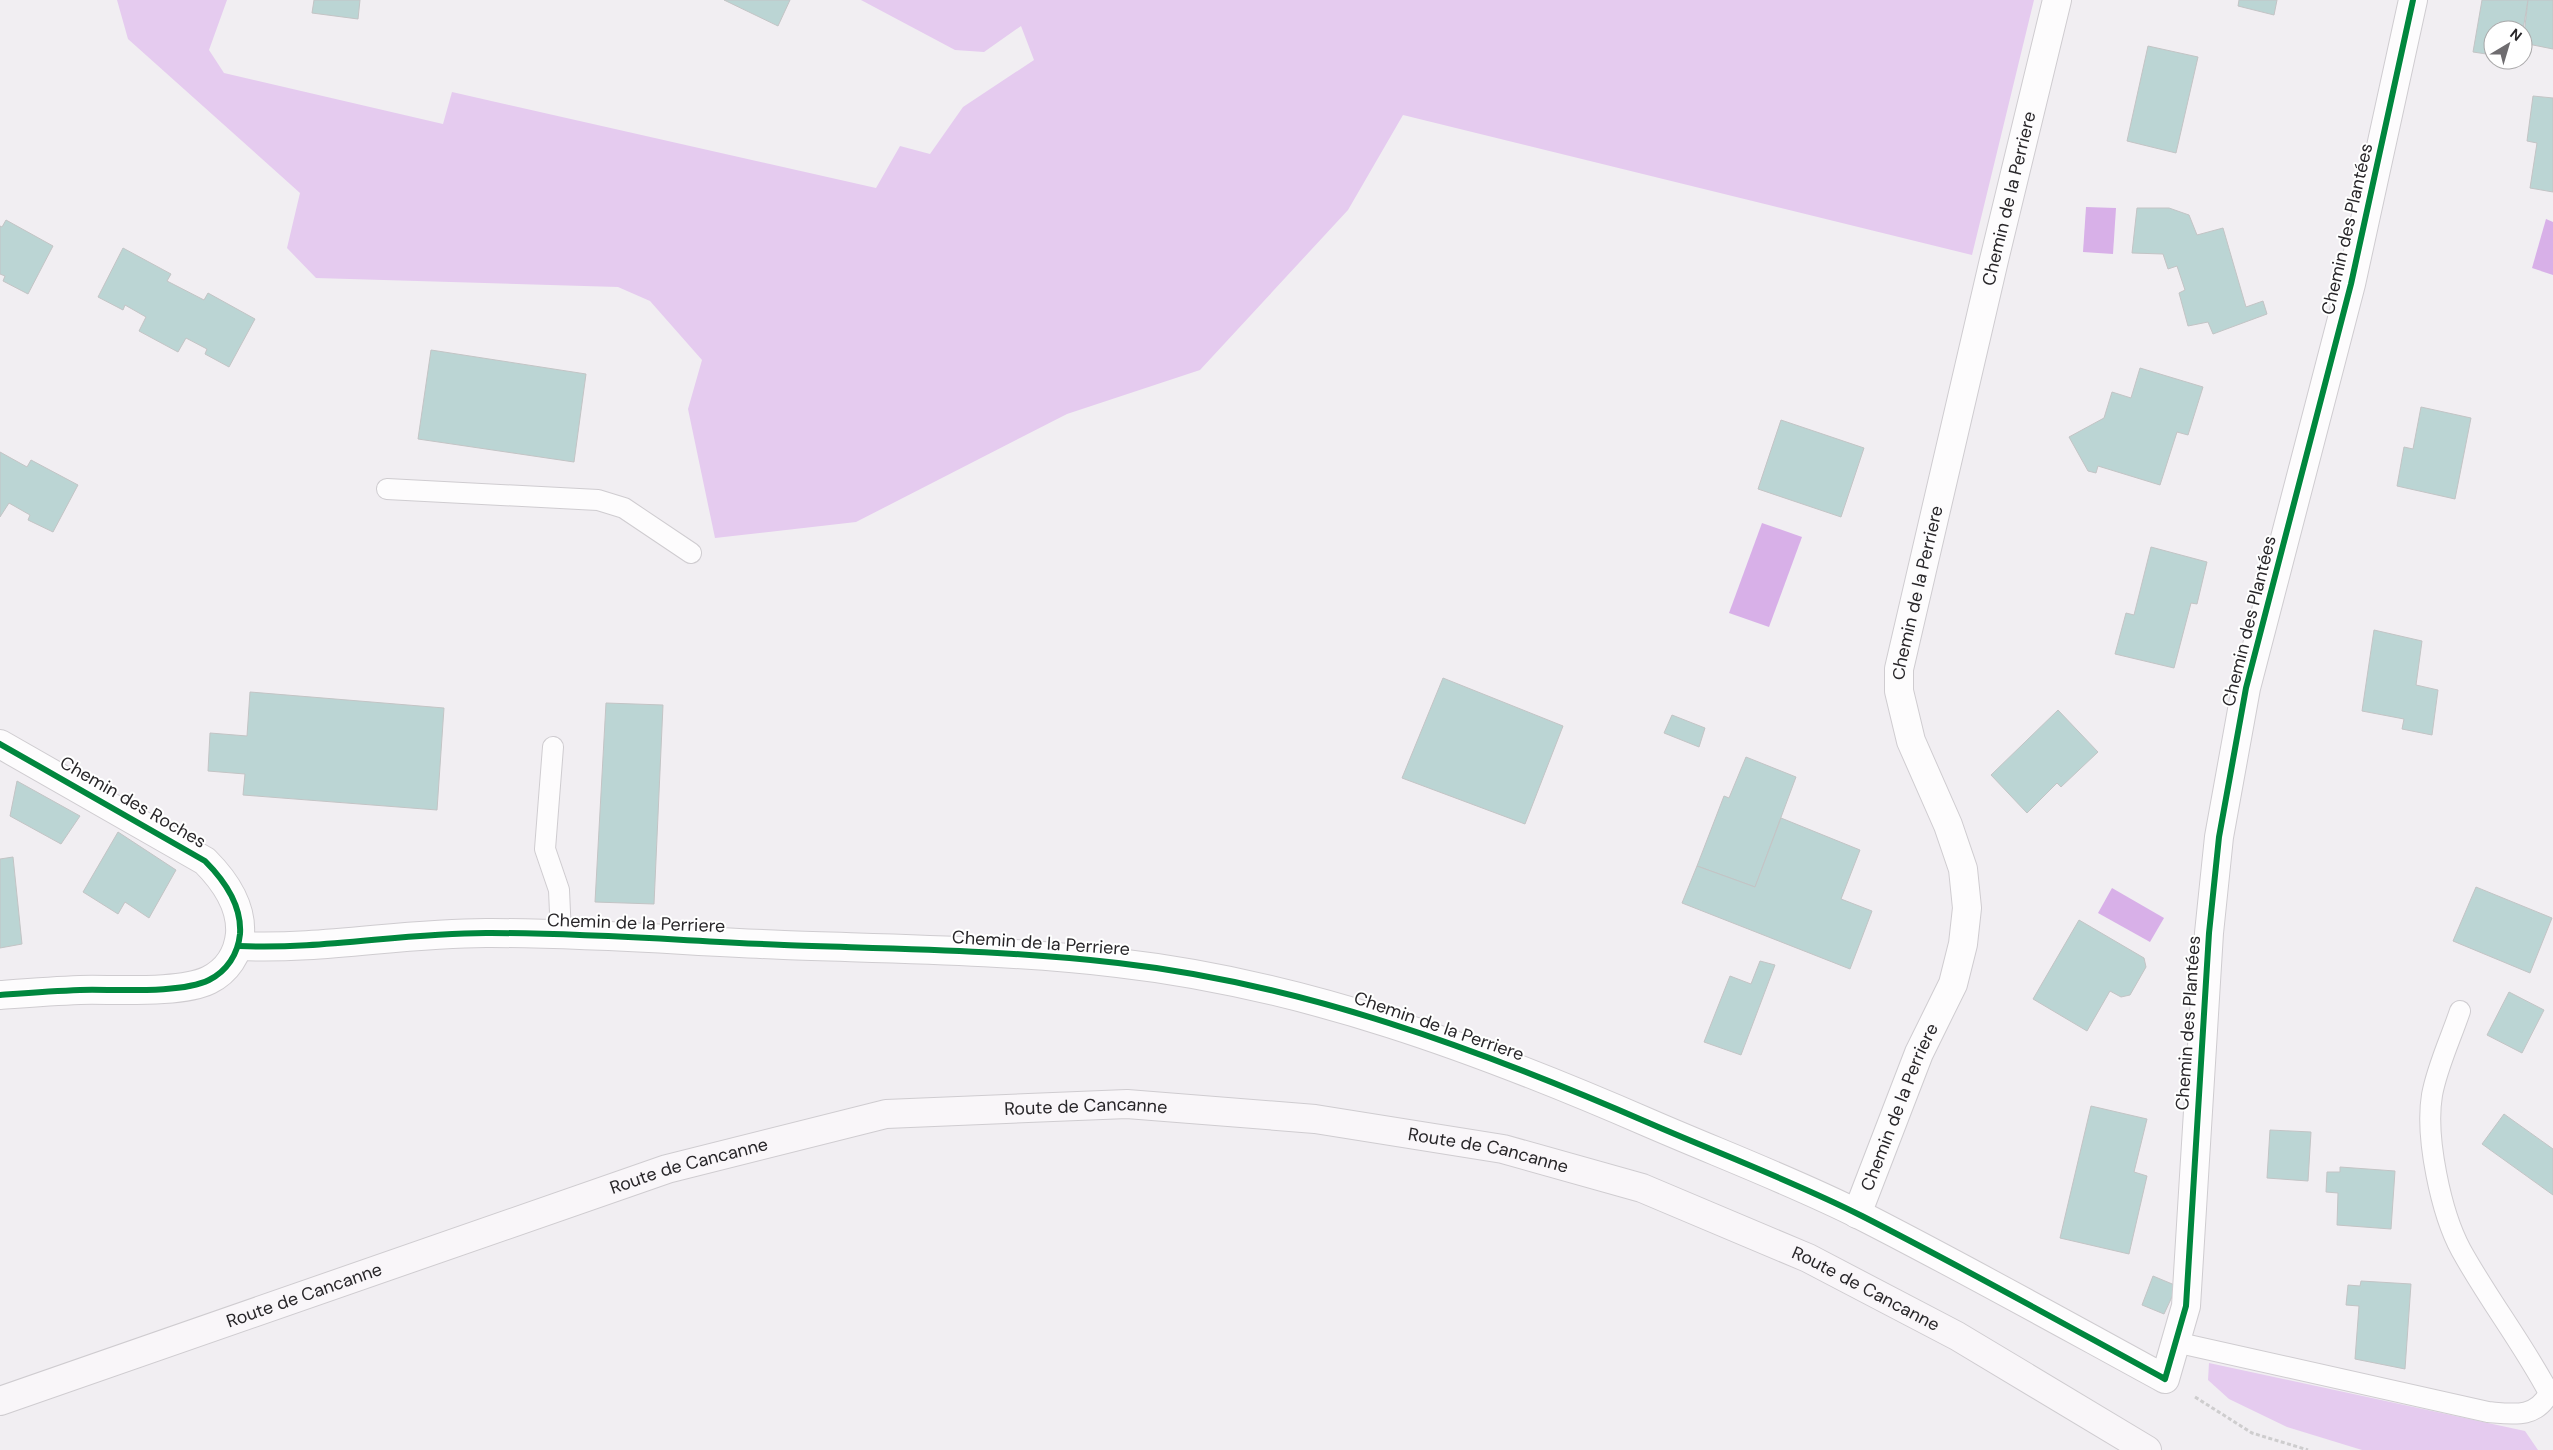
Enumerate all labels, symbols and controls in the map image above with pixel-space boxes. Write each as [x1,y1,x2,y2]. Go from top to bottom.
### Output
north arrow [2483,20,2533,70]
text: N [2506,25,2526,45]
street label: Chemin de la Perriere [1976,109,2042,288]
street label: Chemin des Plantées [2316,141,2378,317]
street label: Chemin de la Perriere [1887,503,1949,680]
street label: Chemin des Plantées [2216,533,2282,709]
street label: Chemin des Roches [56,750,210,854]
street label: Chemin de la Perriere [546,908,726,938]
street label: Chemin de la Perriere [951,925,1131,961]
street label: Chemin des Plantées [2170,935,2206,1111]
street label: Chemin de la Perriere [1351,986,1527,1066]
street label: Chemin de la Perriere [1855,1019,1944,1194]
street label: Route de Cancanne [1004,1092,1168,1121]
street label: Route de Cancanne [1406,1122,1571,1179]
street label: Route de Cancanne [606,1132,770,1200]
street label: Route de Cancanne [1788,1241,1944,1337]
street label: Route de Cancanne [223,1257,385,1333]

